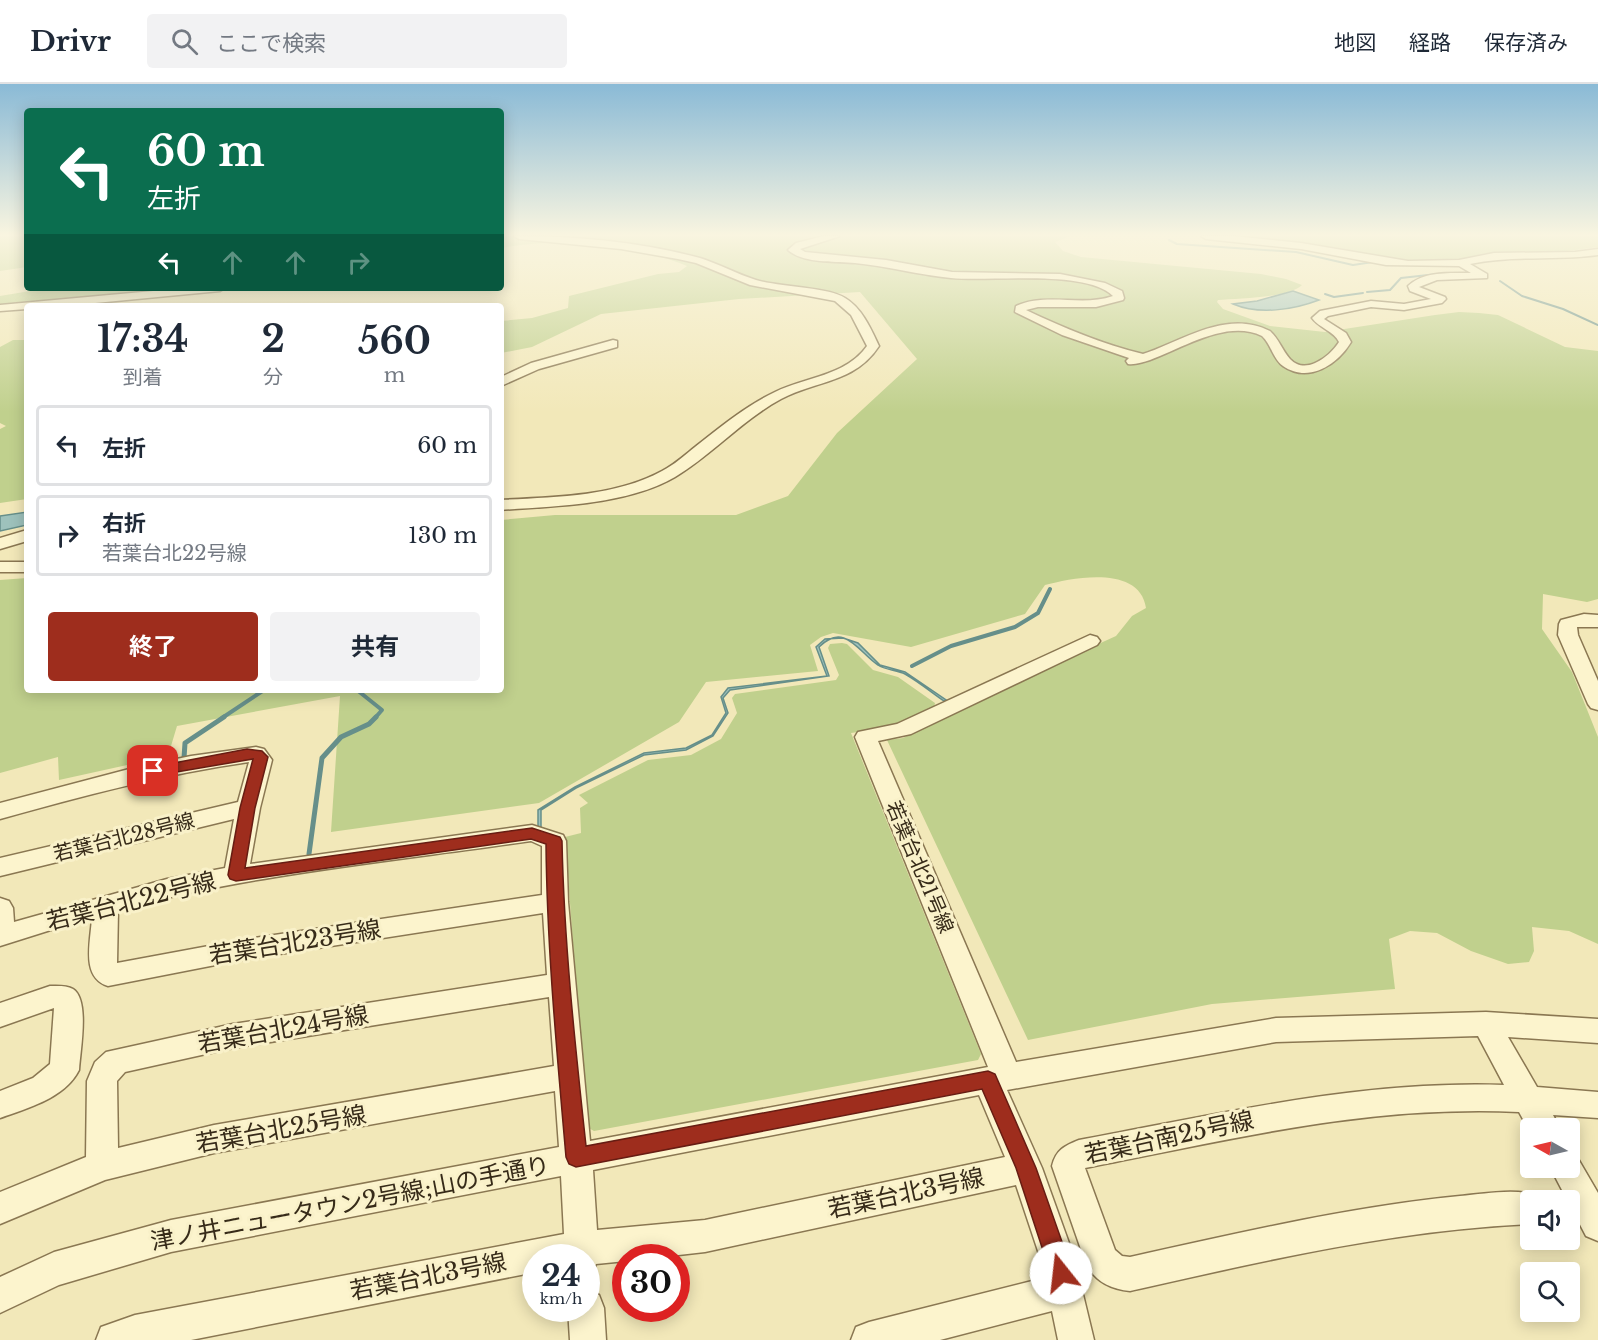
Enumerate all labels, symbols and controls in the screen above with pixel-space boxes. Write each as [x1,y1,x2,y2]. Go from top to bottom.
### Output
search box [147,14,567,68]
text: Drivr [30,24,111,59]
icon: search [168,25,201,58]
text: ここで検索 [216,30,326,57]
text: 地図 [1334,30,1376,56]
text: 経路 [1409,30,1451,56]
text: 保存済み [1484,30,1568,56]
text: 60 m [147,125,265,177]
icon: left [48,132,126,210]
text: 左折 [147,182,201,215]
icon: left [153,246,186,279]
icon: ahead [216,246,249,279]
icon: ahead [279,246,312,279]
icon: right [342,246,375,279]
text: 17:34 [97,317,188,362]
text: 2 [262,317,285,362]
text: 560 [358,319,431,364]
text: m [384,363,405,387]
text: 到着 [123,365,163,389]
text: 分 [263,365,283,389]
icon: left [51,429,84,462]
text: 60 m [417,432,477,459]
text: 左折 [102,435,146,462]
text: 右折 [102,510,146,537]
icon: right [51,519,84,552]
text: 130 m [408,522,477,549]
text: 若葉台北22号線 [102,541,247,565]
button: 終了 [48,612,258,681]
button: 共有 [270,612,480,681]
pin [127,745,178,796]
icon: arrive [136,754,169,787]
street label: 若葉台北21号線 [881,797,959,937]
street label: 若葉台北28号線 [51,808,197,866]
street label: 若葉台北22号線 [43,866,219,936]
street label: 若葉台北23号線 [207,914,383,970]
street label: 若葉台北24号線 [195,1000,371,1058]
street label: 若葉台北25号線 [194,1100,368,1158]
street label: 若葉台南25号線 [1082,1105,1256,1169]
north arrow [1520,1118,1580,1178]
map controls [1520,1118,1580,1322]
street label: 津ノ井ニュータウン2号線;山の手通り [148,1150,552,1256]
street label: 若葉台北3号線 [825,1162,987,1224]
button: sound [1520,1190,1580,1250]
position arrow [1029,1241,1093,1305]
speed limit sign: 30 [612,1244,690,1322]
street label: 若葉台北3号線 [347,1247,509,1305]
text: 24 [541,1257,581,1294]
button: search [1520,1262,1580,1322]
text: km/h [540,1289,582,1308]

